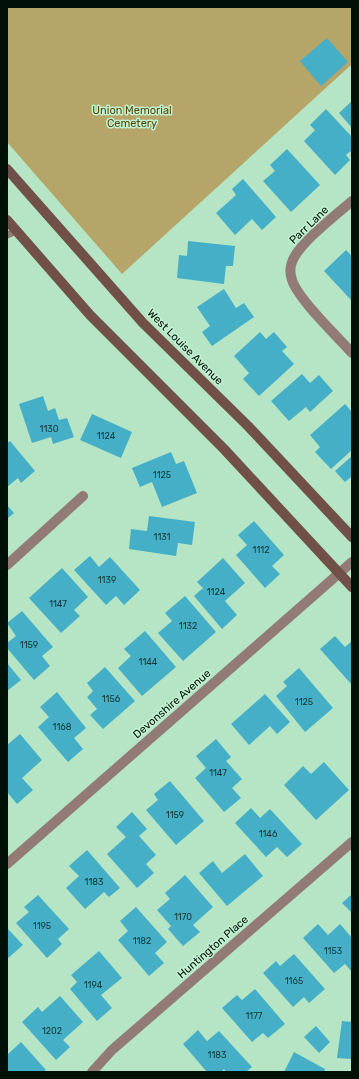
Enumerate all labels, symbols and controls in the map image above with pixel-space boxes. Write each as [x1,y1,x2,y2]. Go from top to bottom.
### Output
park label: Union Memorial Cemetery [92,104,172,130]
street label: Parr Lane [287,203,331,247]
street label: West Louise Avenue [144,306,226,388]
house number: 1130 [40,424,59,434]
house number: 1124 [97,431,116,441]
house number: 1125 [153,470,171,480]
house number: 1131 [154,532,171,542]
house number: 1112 [253,545,269,555]
house number: 1139 [98,575,116,585]
house number: 1124 [207,587,226,597]
house number: 1147 [49,599,67,609]
house number: 1132 [179,621,197,631]
house number: 1159 [20,640,38,650]
house number: 1144 [139,657,158,667]
street label: Devonshire Avenue [131,667,213,741]
house number: 1156 [102,694,121,704]
house number: 1125 [295,697,313,707]
house number: 1168 [53,722,72,732]
house number: 1147 [209,768,227,778]
house number: 1159 [166,810,184,820]
house number: 1146 [259,829,278,839]
house number: 1183 [85,877,103,887]
house number: 1170 [174,912,192,922]
street label: Huntington Place [175,913,251,981]
house number: 1195 [33,921,51,931]
house number: 1182 [133,936,151,946]
house number: 1153 [324,946,342,956]
house number: 1165 [285,976,303,986]
house number: 1194 [84,980,103,990]
house number: 1177 [246,1011,263,1021]
house number: 1202 [42,1026,62,1036]
house number: 1183 [208,1050,226,1060]

